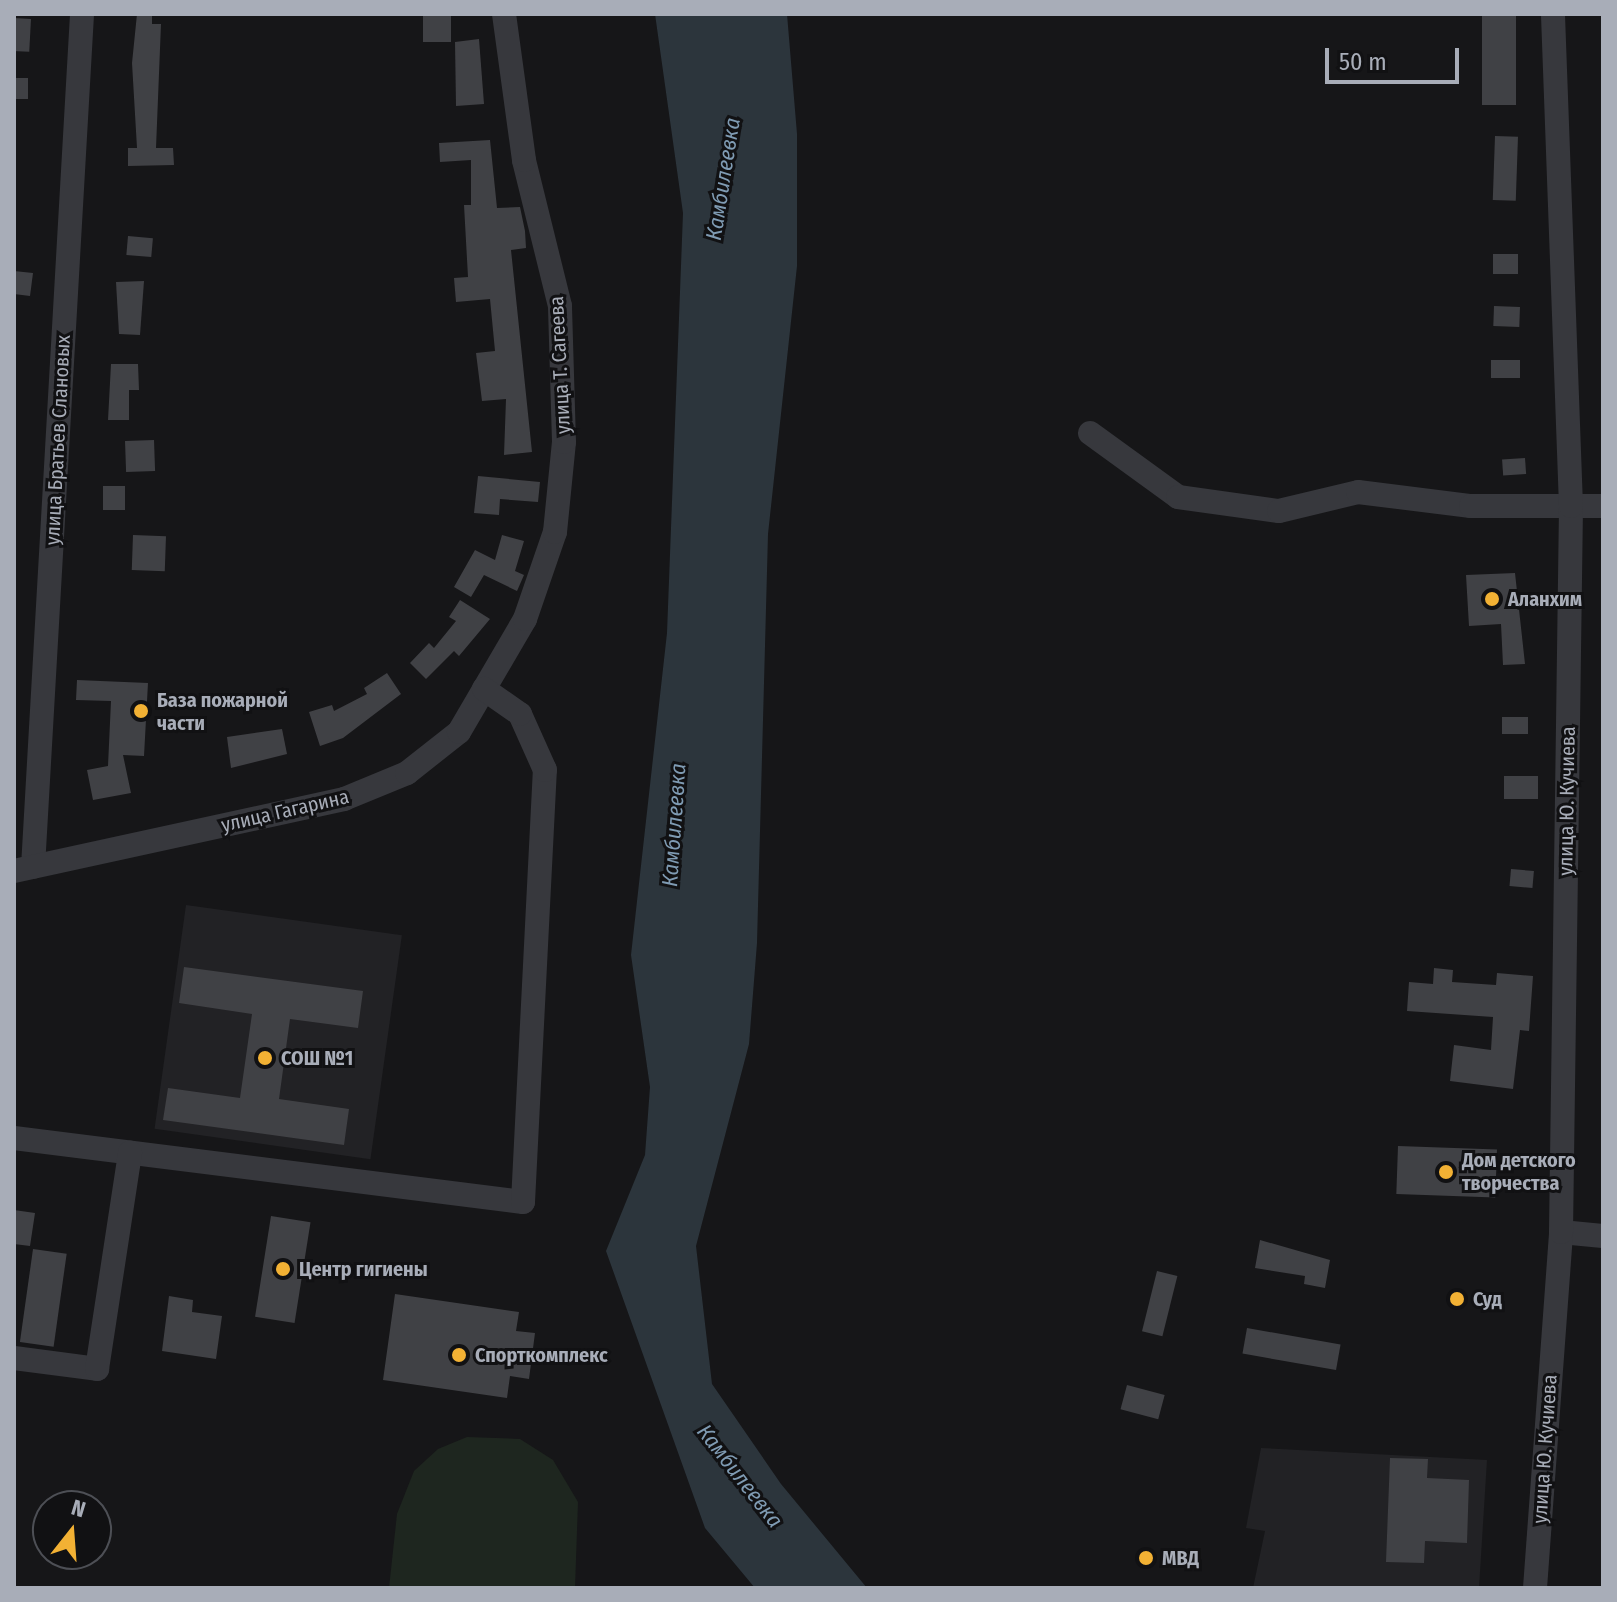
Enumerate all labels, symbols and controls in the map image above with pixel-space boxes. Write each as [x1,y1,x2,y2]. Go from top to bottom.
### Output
scale bar [1329,32,1463,82]
text: 50 m [1339,48,1387,76]
water label: Камбилеевка [700,116,746,242]
street label: улица Т. Сагеева [544,295,576,435]
street label: улица Братьев Слановых [41,334,75,546]
place label: Аланхим [1508,587,1582,611]
marker: Аланхим [1483,590,1501,608]
place label: База пожарной части [157,688,288,735]
marker: База пожарной части [132,702,150,720]
street label: улица Ю. Кучиева [1554,726,1580,876]
water label: Камбилеевка [657,762,691,888]
street label: улица Гагарина [219,785,351,837]
place label: СОШ №1 [281,1046,353,1070]
marker: СОШ №1 [256,1049,274,1067]
place label: Дом детского творчества [1462,1148,1576,1195]
marker: Дом детского творчества [1437,1163,1455,1181]
place label: Центр гигиены [299,1257,428,1281]
marker: Центр гигиены [274,1260,292,1278]
place label: Суд [1473,1287,1502,1311]
marker: Суд [1448,1290,1466,1308]
place label: Спорткомплекс [475,1343,608,1367]
marker: Спорткомплекс [450,1346,468,1364]
street label: улица Ю. Кучиева [1528,1374,1562,1524]
water label: Камбилеевка [691,1419,789,1533]
north arrow [32,1490,112,1570]
text: N [68,1494,89,1523]
place label: МВД [1162,1546,1199,1570]
marker: МВД [1137,1549,1155,1567]

